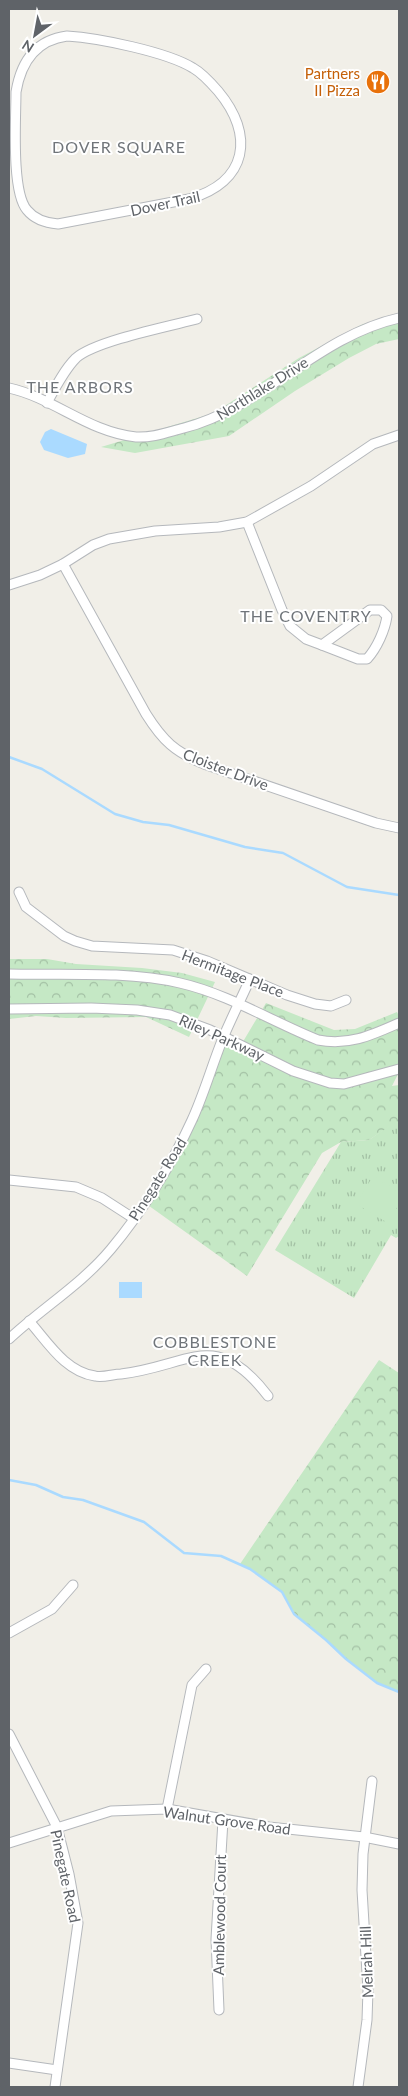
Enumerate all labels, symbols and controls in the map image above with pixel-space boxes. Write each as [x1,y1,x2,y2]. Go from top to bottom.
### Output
north arrow [10,10,60,60]
text: N [19,36,37,57]
place label: Partners II Pizza [305,64,360,99]
restaurant icon: Partners II Pizza [365,69,391,95]
district label: DOVER SQUARE [52,137,186,156]
street label: Dover Trail [129,187,201,219]
street label: Northlake Drive [213,353,311,423]
district label: THE ARBORS [26,377,134,396]
district label: THE COVENTRY [240,606,372,625]
street label: Cloister Drive [181,744,271,794]
street label: Hermitage Place [179,945,287,1001]
street label: Riley Parkway [177,1010,268,1064]
street label: Pinegate Road [124,1134,190,1224]
district label: COBBLESTONE CREEK [153,1332,277,1369]
street label: Walnut Grove Road [162,1802,292,1838]
street label: Pinegate Road [47,1828,85,1924]
street label: Amblewood Court [209,1854,229,1976]
street label: Melrah Hill [356,1926,376,1998]

